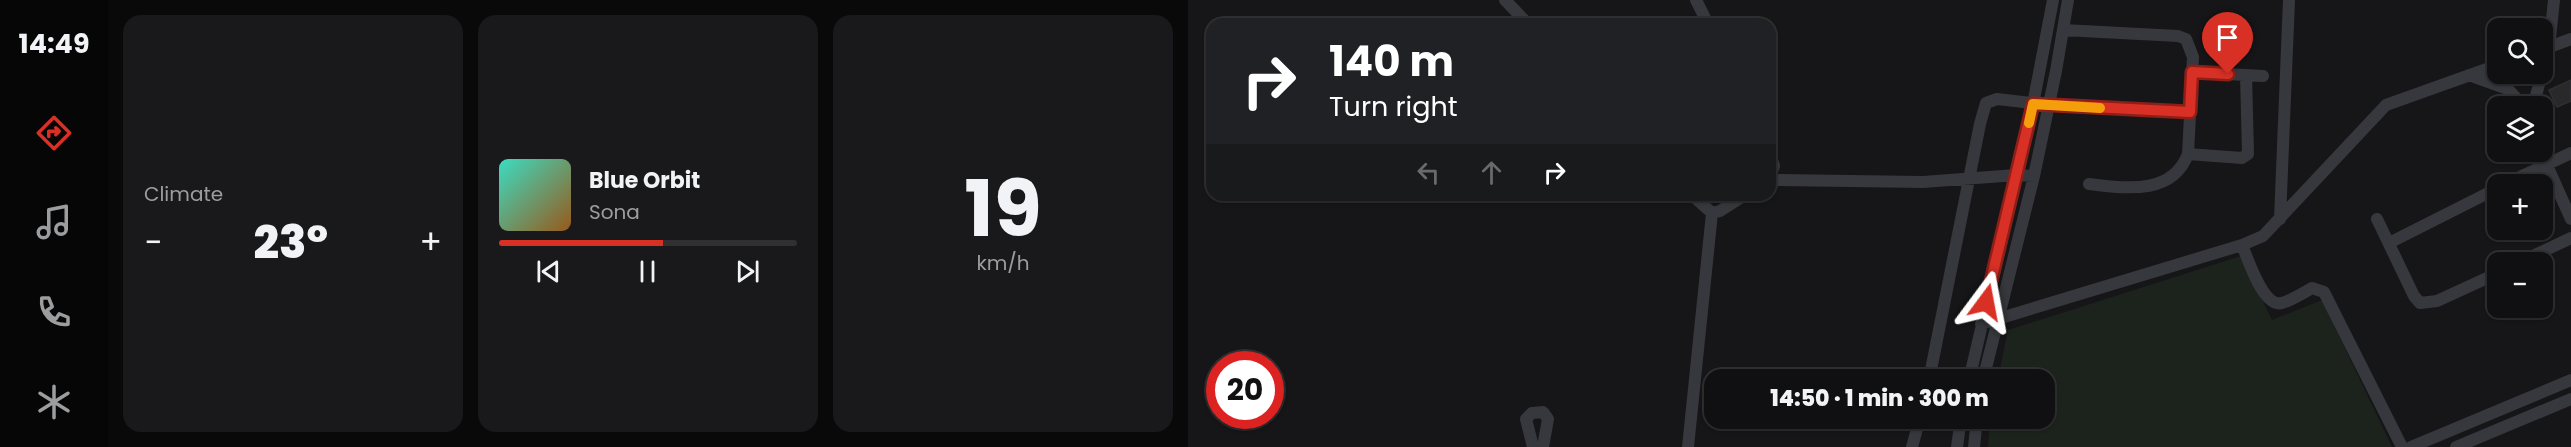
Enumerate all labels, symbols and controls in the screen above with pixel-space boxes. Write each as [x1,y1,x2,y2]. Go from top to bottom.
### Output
pin [2202,12,2253,74]
map controls [2487,18,2553,318]
button: search [2487,18,2553,84]
icon: arrive [2211,21,2244,54]
text: 14:49 [19,25,89,62]
text: 140 m [1329,32,1454,91]
icon: right [1230,42,1308,120]
text: Turn right [1329,88,1458,125]
button: layers [2487,96,2553,162]
icon: directions [33,112,75,154]
text: 19 [964,154,1042,263]
icon: left [1412,156,1445,189]
icon: ahead [1475,156,1508,189]
icon: right [1538,156,1571,189]
text: Blue Orbit [589,165,700,196]
button: + [2487,174,2553,240]
text: Climate [144,180,223,208]
text: Sona [589,198,640,226]
icon: music [33,201,75,243]
text: 23° [253,211,328,274]
text: − [144,219,162,266]
text: + [419,219,442,266]
text: km/h [976,249,1030,277]
button: − [2487,252,2553,318]
icon: previous [532,255,565,288]
icon: pause [631,255,664,288]
icon: next [731,255,764,288]
position arrow [1954,270,2018,334]
icon: phone [33,291,75,333]
speed limit sign: 20 [1206,351,1284,429]
icon: climate [33,381,75,423]
text: 14:50 · 1 min · 300 m [1770,383,1989,414]

